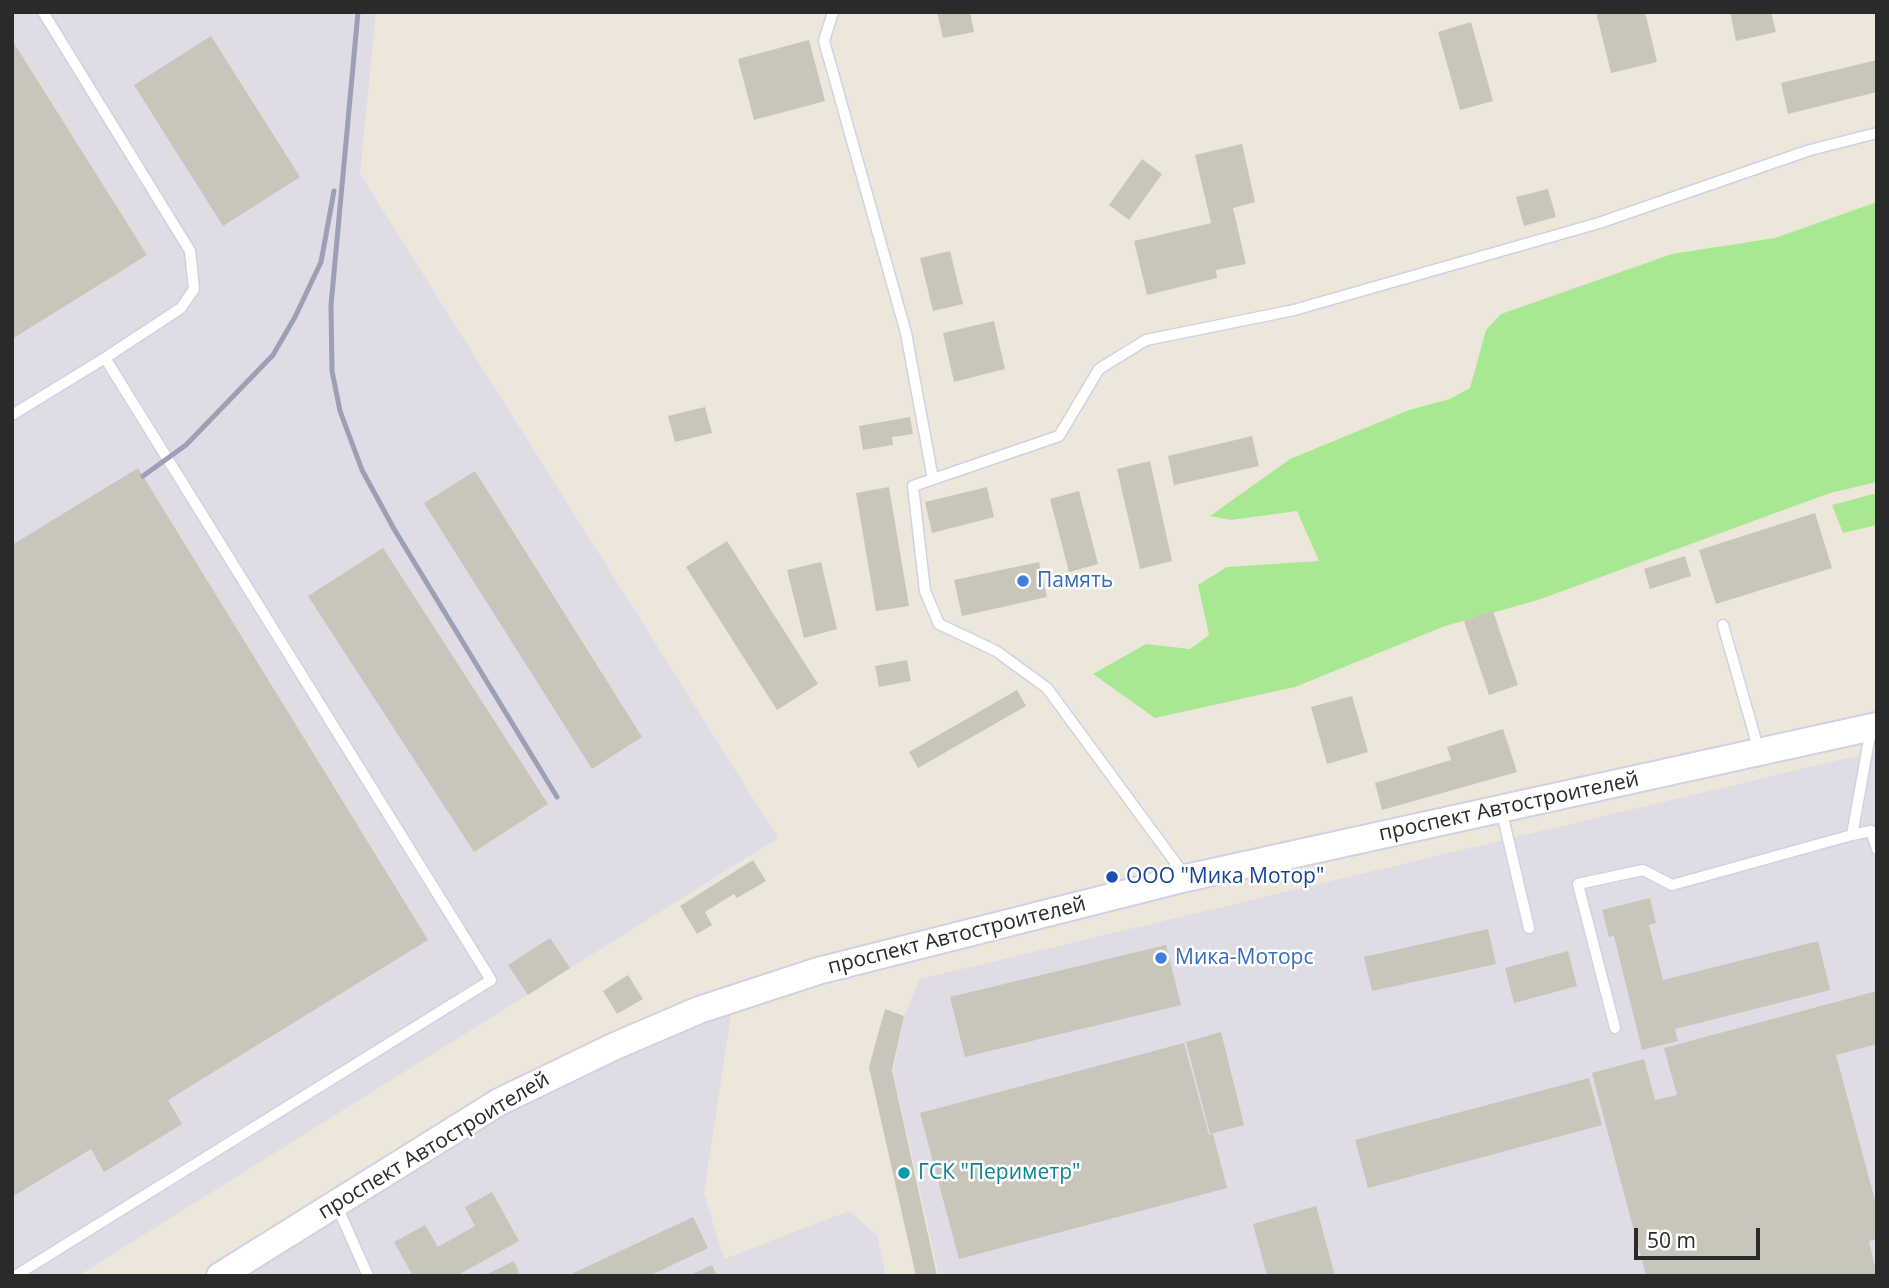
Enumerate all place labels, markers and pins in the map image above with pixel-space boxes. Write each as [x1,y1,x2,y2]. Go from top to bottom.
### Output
place label: Память [1037,568,1113,594]
marker: Память [1015,573,1031,589]
place label: ООО "Мика Мотор" [1126,864,1324,890]
marker: ООО "Мика Мотор" [1104,869,1120,885]
place label: Мика-Моторс [1175,945,1313,971]
marker: Мика-Моторс [1153,950,1169,966]
place label: ГСК "Периметр" [918,1160,1080,1186]
marker: ГСК "Периметр" [896,1165,912,1181]

